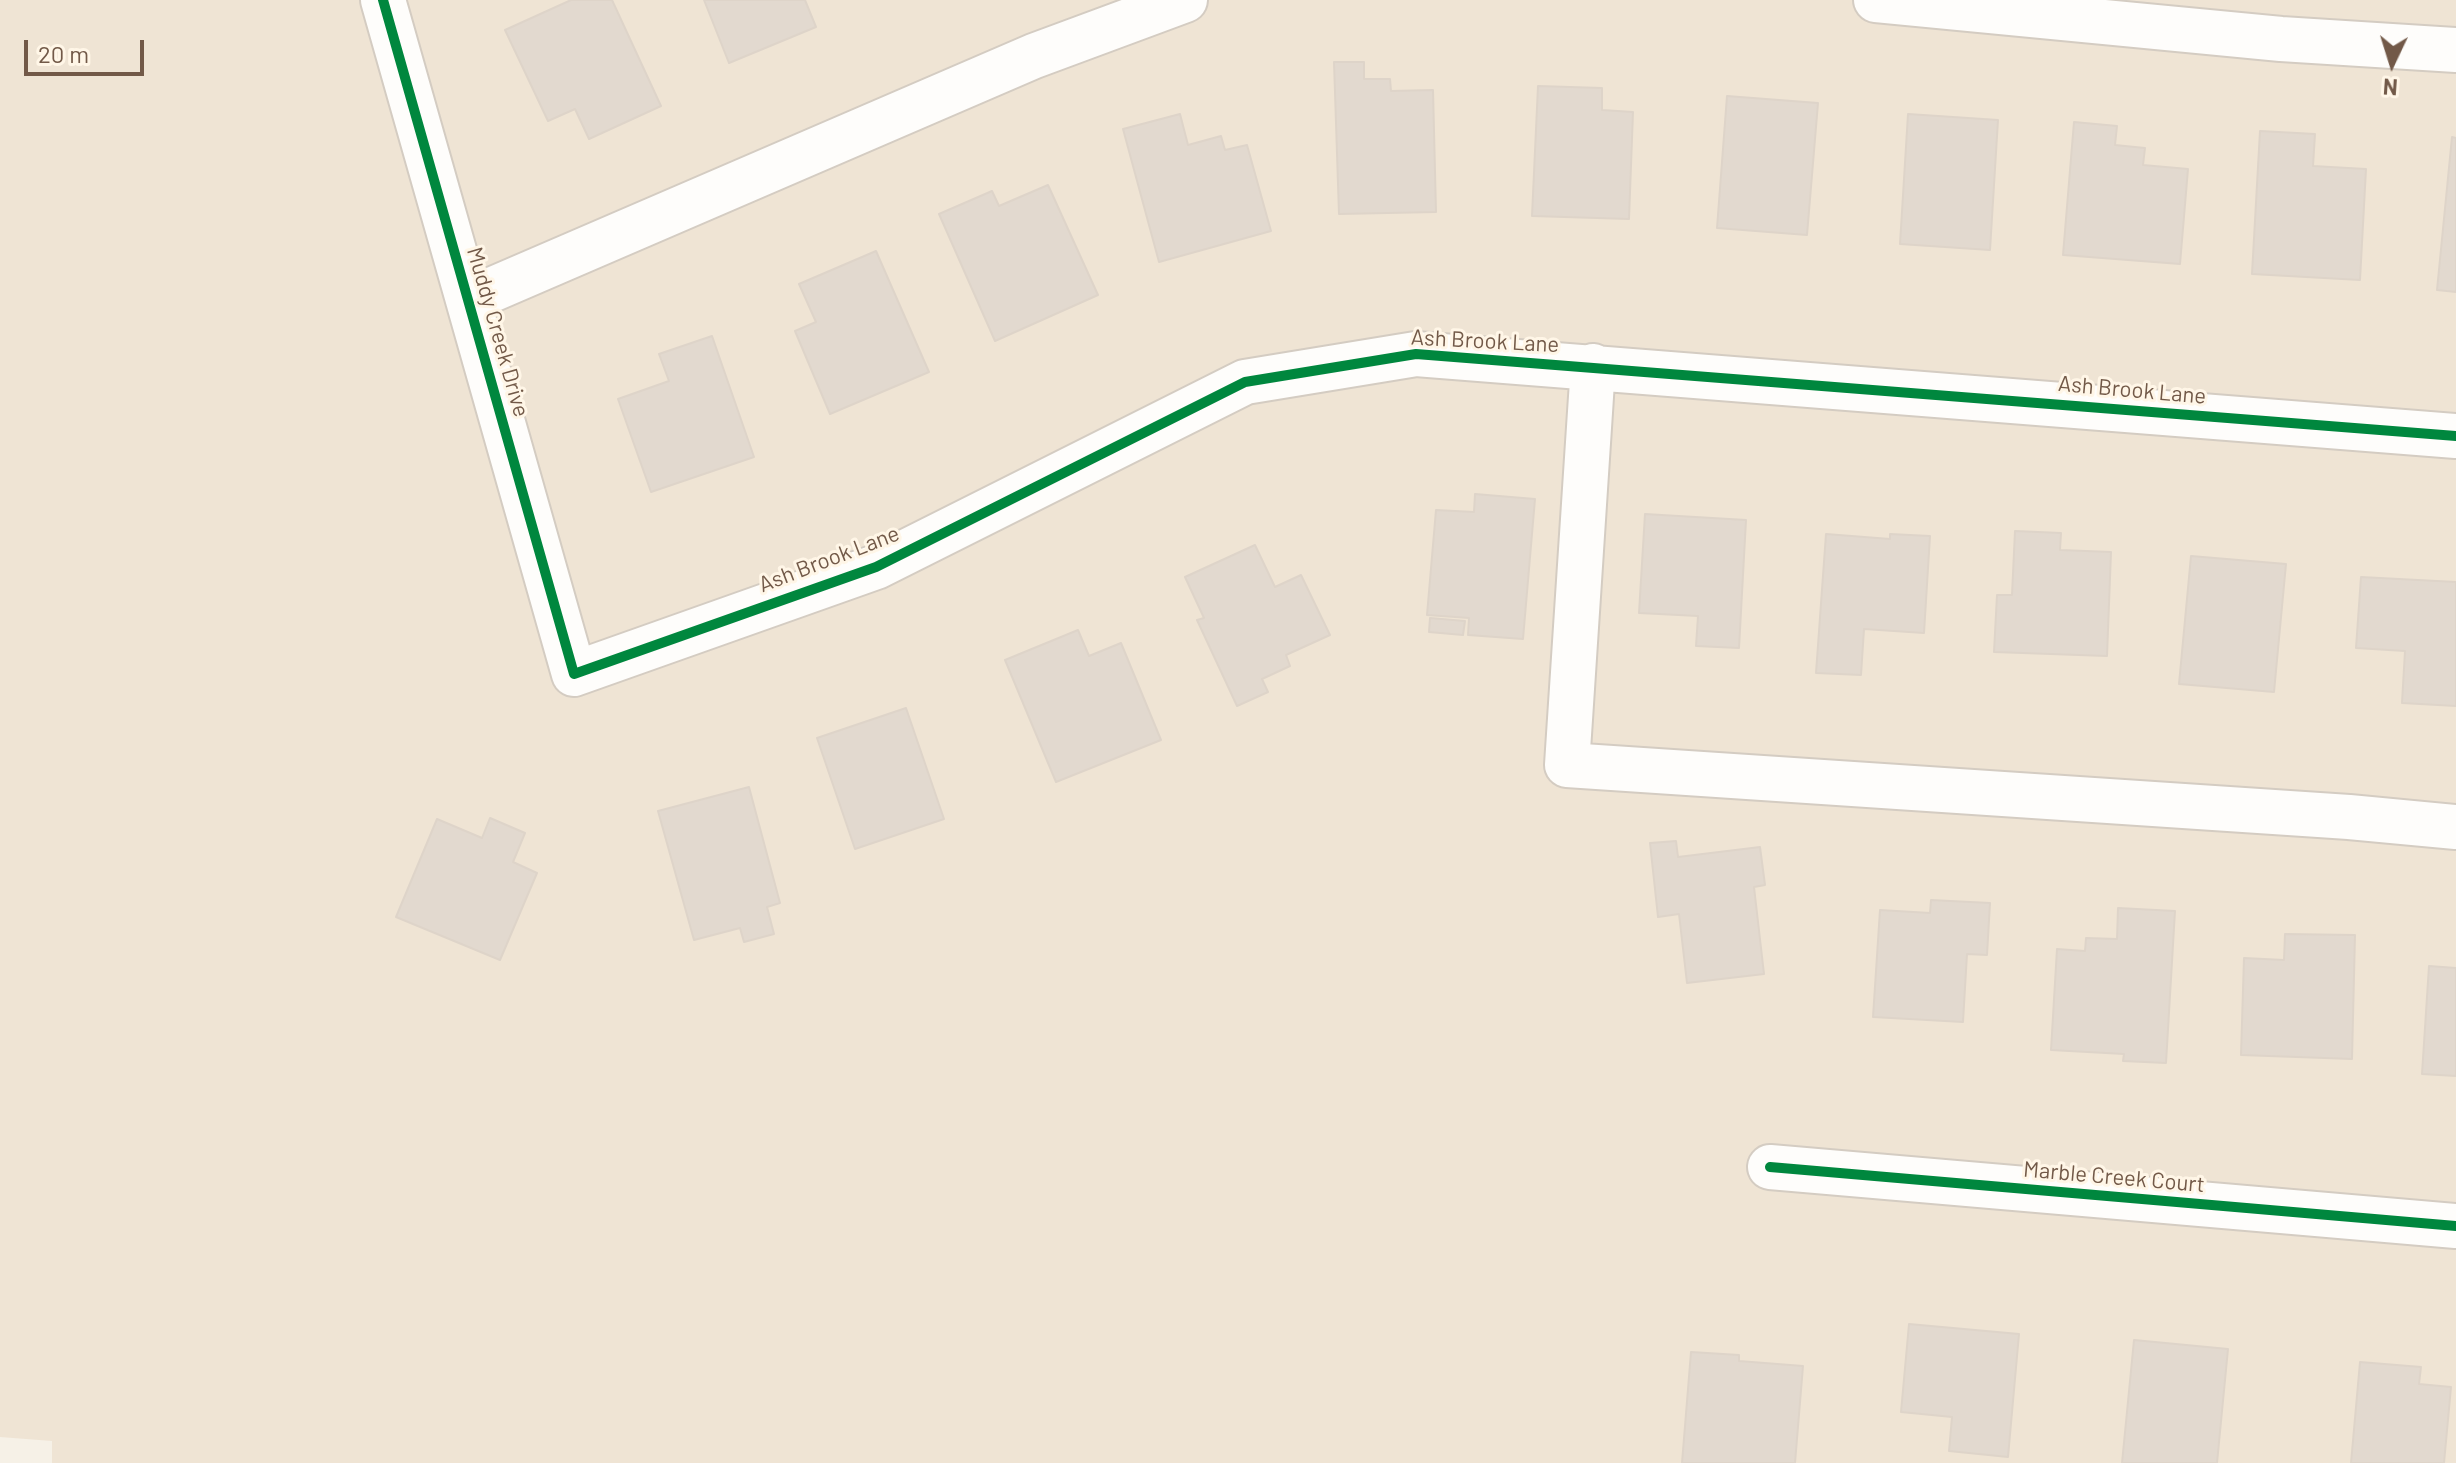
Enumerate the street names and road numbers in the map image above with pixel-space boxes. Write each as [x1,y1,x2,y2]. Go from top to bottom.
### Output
street label: Muddy Creek Drive [461,244,535,420]
street label: Ash Brook Lane [1410,324,1560,358]
street label: Ash Brook Lane [2057,370,2207,410]
street label: Ash Brook Lane [755,520,903,598]
street label: Marble Creek Court [2022,1156,2206,1198]

